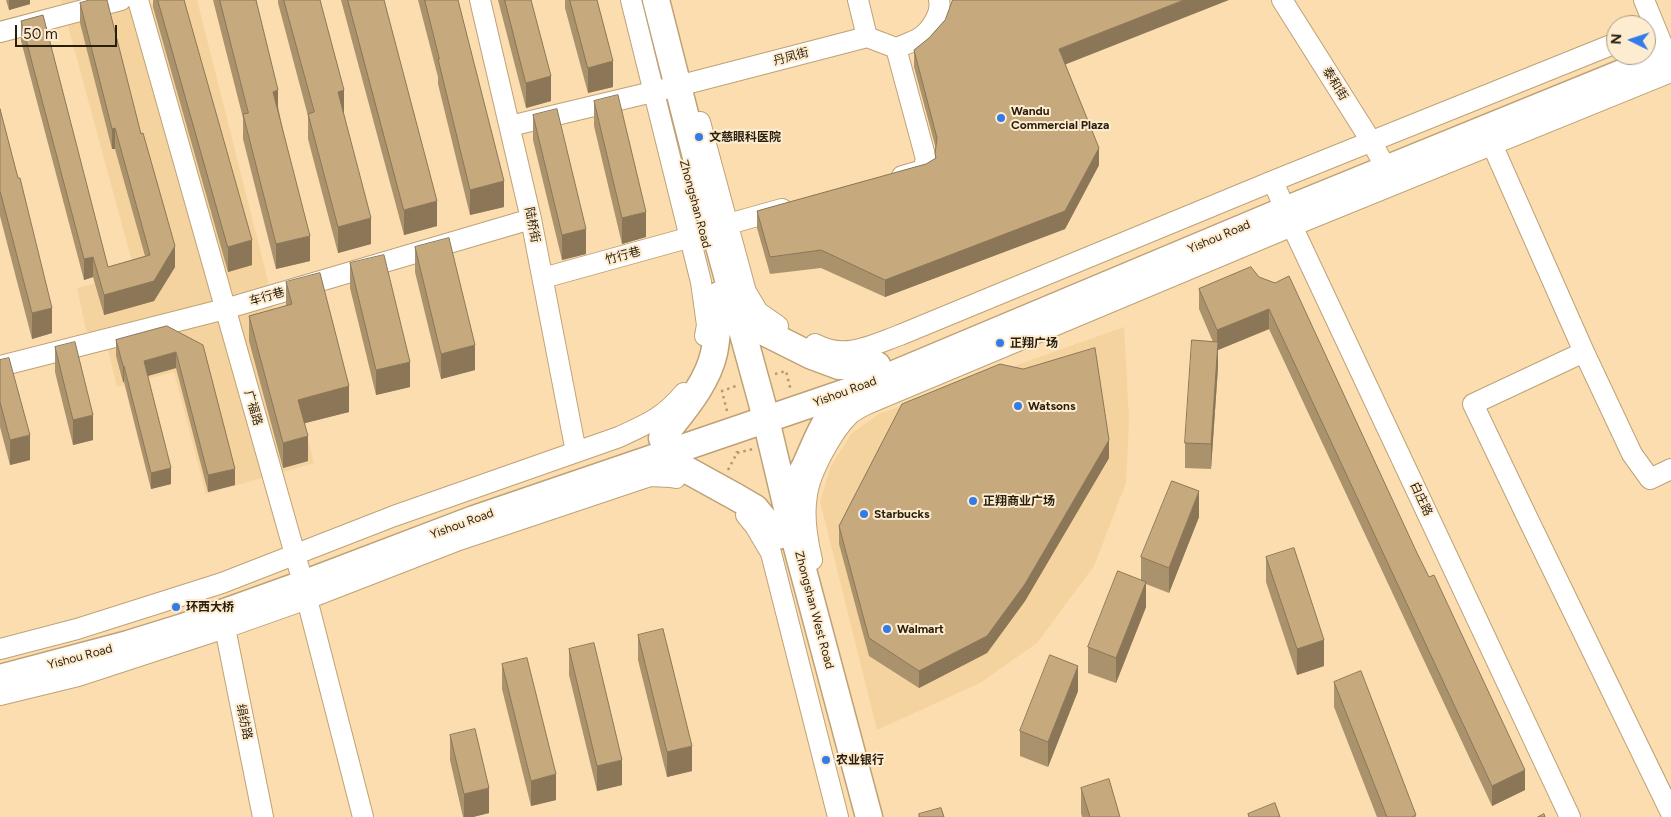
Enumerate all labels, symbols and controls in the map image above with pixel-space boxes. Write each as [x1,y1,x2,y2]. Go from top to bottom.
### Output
scale bar [18,15,120,47]
north arrow [1606,15,1656,65]
text: 50 m [23,25,58,43]
text: N [1608,33,1625,45]
street label: 丹凤街 [772,45,810,69]
street label: 泰和街 [1319,65,1351,103]
place label: Wandu Commercial Plaza [1011,104,1109,132]
marker: Wandu Commercial Plaza [995,112,1007,124]
place label: 文慈眼科医院 [709,130,781,144]
marker: 文慈眼科医院 [693,131,705,143]
street label: Zhongshan Road [676,158,714,250]
street label: 陆桥街 [521,206,543,244]
street label: Yishou Road [1186,217,1252,257]
street label: 竹行巷 [604,244,642,268]
street label: 车行巷 [248,285,286,309]
place label: 正翔广场 [1010,336,1058,350]
marker: 正翔广场 [994,337,1006,349]
street label: Yishou Road [811,374,879,410]
street label: 广福路 [241,389,265,427]
place label: Watsons [1028,399,1076,413]
marker: Watsons [1012,400,1024,412]
street label: 白庄路 [1407,480,1435,518]
place label: 正翔商业广场 [983,494,1055,508]
marker: 正翔商业广场 [967,495,979,507]
street label: Yishou Road [428,506,496,542]
place label: Starbucks [874,507,930,521]
marker: Starbucks [858,508,870,520]
street label: Zhongshan West Road [791,549,837,671]
place label: 环西大桥 [186,600,234,614]
marker: 环西大桥 [170,601,182,613]
place label: Walmart [897,622,944,636]
marker: Walmart [881,623,893,635]
street label: Yishou Road [46,641,114,673]
street label: 绢纺路 [233,703,255,741]
place label: 农业银行 [836,753,884,767]
marker: 农业银行 [820,754,832,766]

